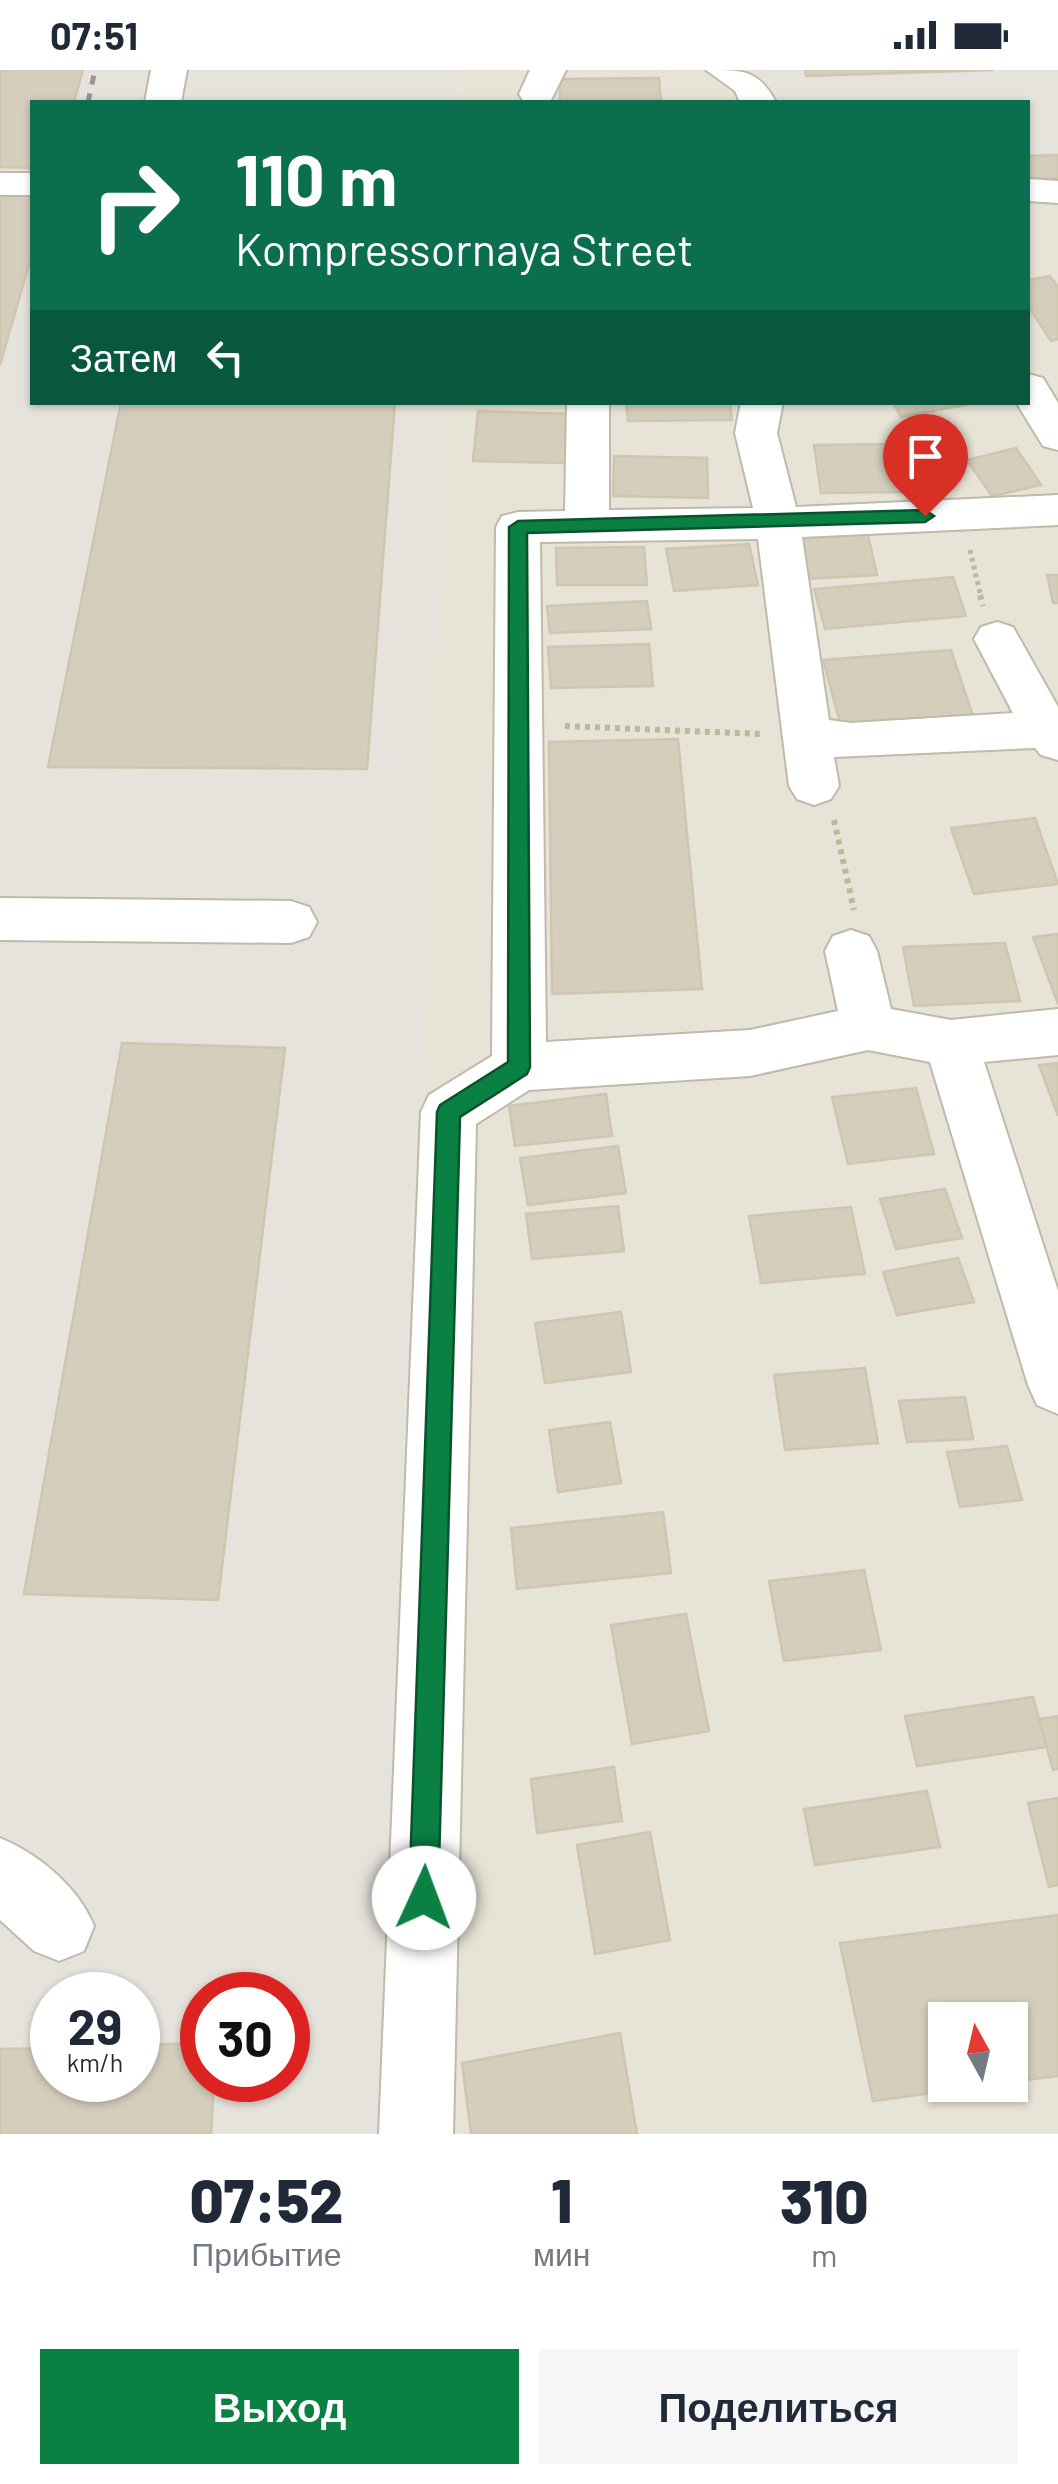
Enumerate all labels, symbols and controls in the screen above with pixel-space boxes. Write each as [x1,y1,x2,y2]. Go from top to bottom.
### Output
text: 07:51 [50,12,138,58]
text: 110 m [235,136,397,220]
icon: right [70,140,200,270]
text: Kompressornaya Street [235,221,694,275]
icon: left [198,330,253,385]
text: Затем [70,334,178,380]
pin [883,414,968,517]
icon: arrive [898,429,953,484]
position arrow [372,1846,476,1950]
speed limit sign: 30 [180,1972,310,2102]
text: 29 [68,1995,122,2055]
north arrow [928,2002,1028,2102]
map controls [928,2002,1028,2102]
text: km/h [67,2047,123,2077]
text: 07:52 [190,2163,343,2235]
text: 1 [551,2163,572,2235]
text: 310 [780,2164,868,2236]
text: Прибытие [191,2234,342,2272]
text: мин [533,2234,590,2272]
text: m [811,2235,837,2273]
button: Выход [40,2349,519,2464]
button: Поделиться [539,2349,1018,2464]

